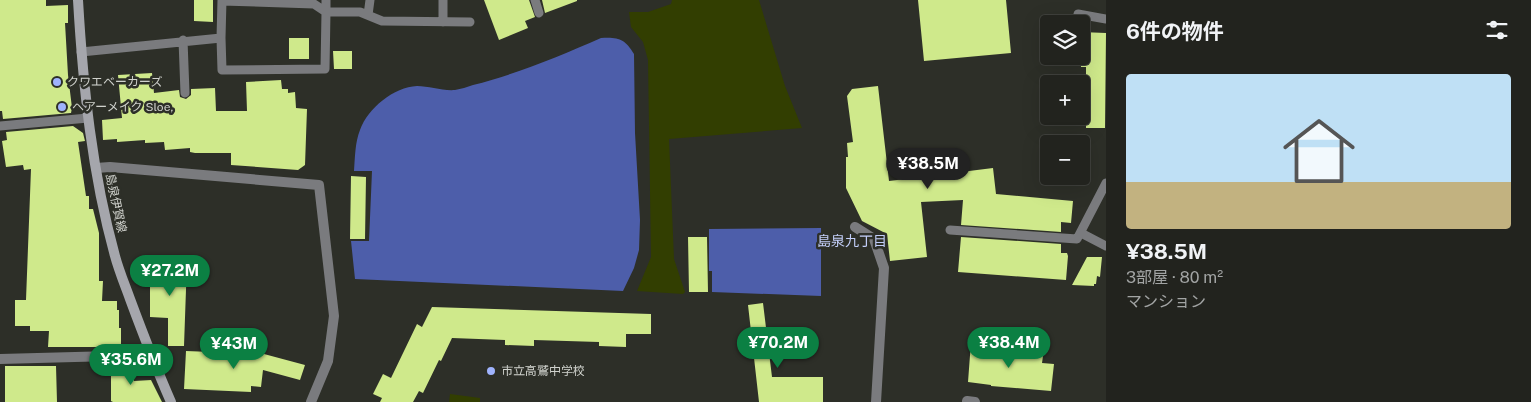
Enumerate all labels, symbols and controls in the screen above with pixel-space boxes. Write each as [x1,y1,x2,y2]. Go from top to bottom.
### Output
map controls [1040,15,1090,185]
button: layers [1040,15,1090,65]
icon: filters [1483,16,1511,44]
text: 6件の物件 [1126,19,1224,44]
place label: クワエベーカーズ [67,75,162,89]
button: + [1040,75,1090,125]
marker: クワエベーカーズ [51,76,63,88]
place label: ヘアーメイク Sloe, [72,100,173,114]
marker: ヘアーメイク Sloe, [56,101,68,113]
icon: home [1274,106,1364,196]
button: − [1040,135,1090,185]
pin: ¥38.5M [887,148,969,190]
text: ¥38.5M [897,154,959,173]
street label: 島泉伊賀線 [103,172,129,234]
district label: 島泉九丁目 [817,233,887,249]
text: ¥38.5M [1126,239,1207,264]
pin: ¥27.2M [129,254,211,297]
text: ¥27.2M [141,261,199,280]
text: 3部屋 · 80 m² [1126,268,1223,287]
text: マンション [1126,292,1206,311]
pin: ¥70.2M [737,326,819,369]
pin: ¥38.4M [968,326,1050,369]
pin: ¥43M [204,328,264,370]
text: ¥70.2M [748,333,808,352]
text: ¥38.4M [978,333,1040,352]
text: ¥43M [211,334,257,353]
pin: ¥35.6M [90,344,172,386]
text: ¥35.6M [100,350,162,369]
place label: 市立高鷲中学校 [501,364,585,378]
marker: 市立高鷲中学校 [485,365,497,377]

